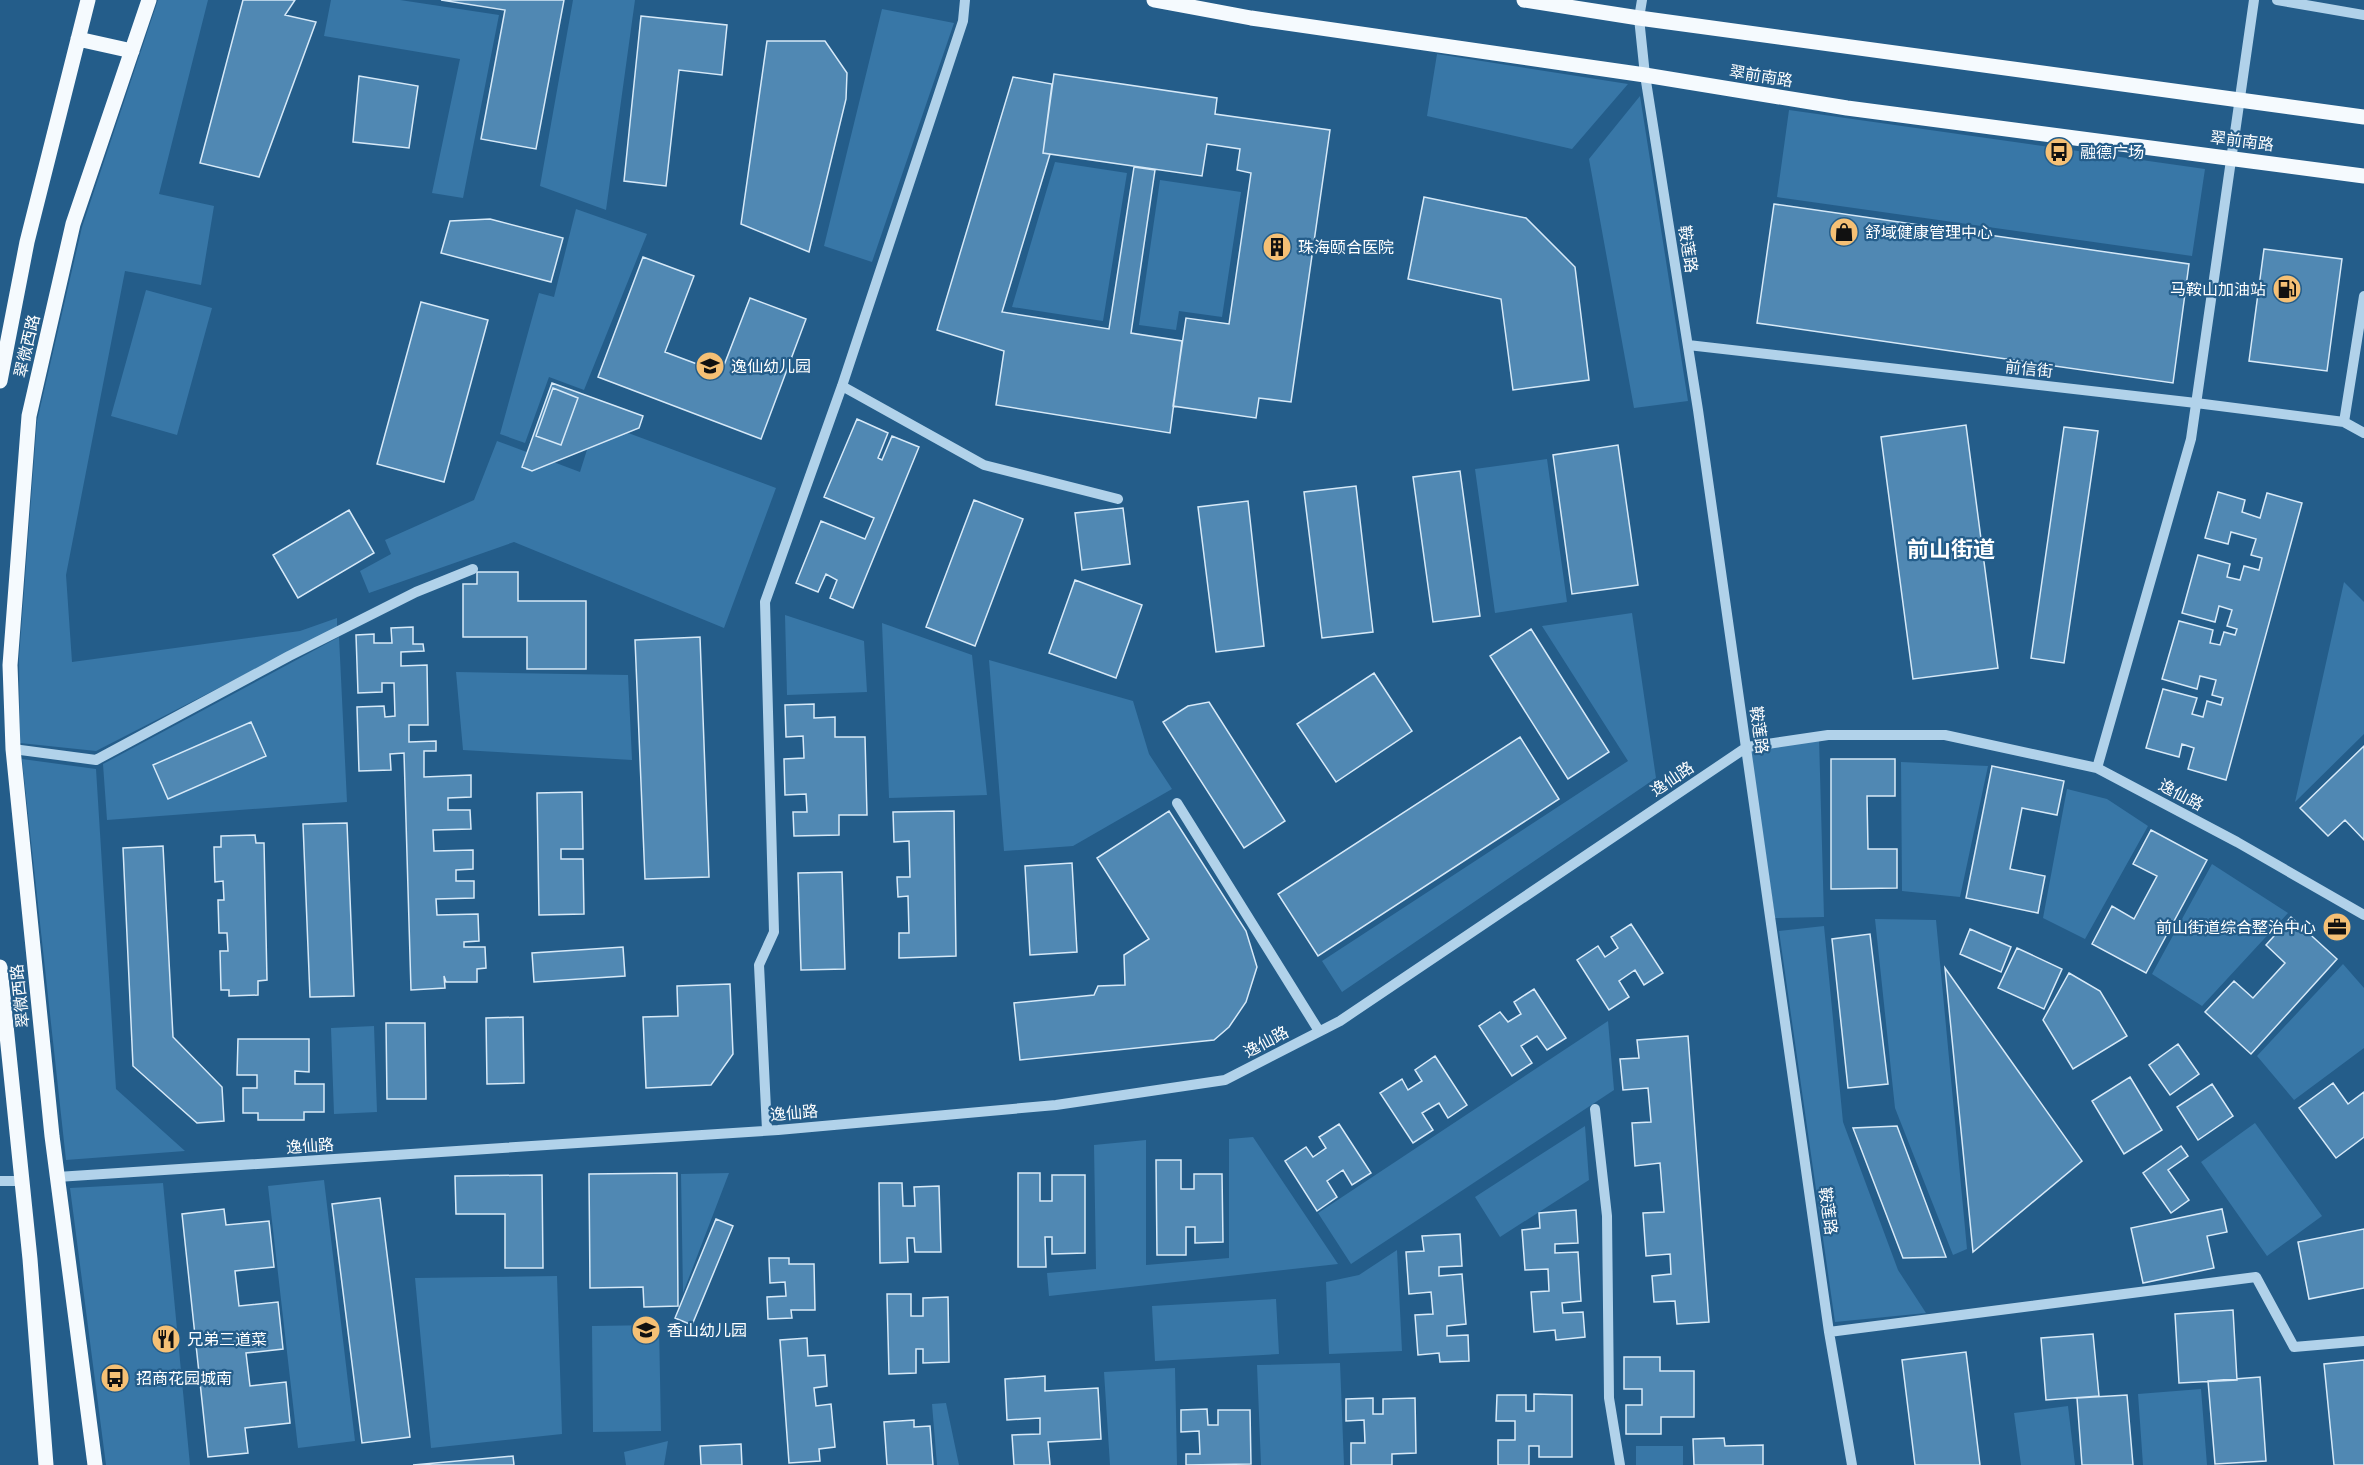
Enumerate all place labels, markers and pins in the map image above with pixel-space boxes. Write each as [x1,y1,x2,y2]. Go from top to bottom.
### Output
bus stop icon: 融德广场 [2043,136,2075,168]
place label: 融德广场 [2080,144,2144,161]
shop icon: 舒域健康管理中心 [1828,216,1860,248]
place label: 舒域健康管理中心 [1865,224,1993,241]
building icon: 珠海颐合医院 [1261,231,1293,263]
place label: 珠海颐合医院 [1298,239,1394,256]
fuel station icon: 马鞍山加油站 [2271,273,2303,305]
place label: 马鞍山加油站 [2170,281,2266,298]
school or university icon: 逸仙幼儿园 [694,350,726,382]
place label: 逸仙幼儿园 [731,358,811,375]
office icon: 前山街道综合整治中心 [2321,911,2353,943]
place label: 前山街道综合整治中心 [2156,919,2316,936]
school or university icon: 香山幼儿园 [630,1314,662,1346]
place label: 香山幼儿园 [667,1322,747,1339]
restaurant icon: 兄弟三道菜 [150,1323,182,1355]
place label: 兄弟三道菜 [187,1331,267,1348]
bus stop icon: 招商花园城南 [99,1362,131,1394]
place label: 招商花园城南 [136,1370,232,1387]

